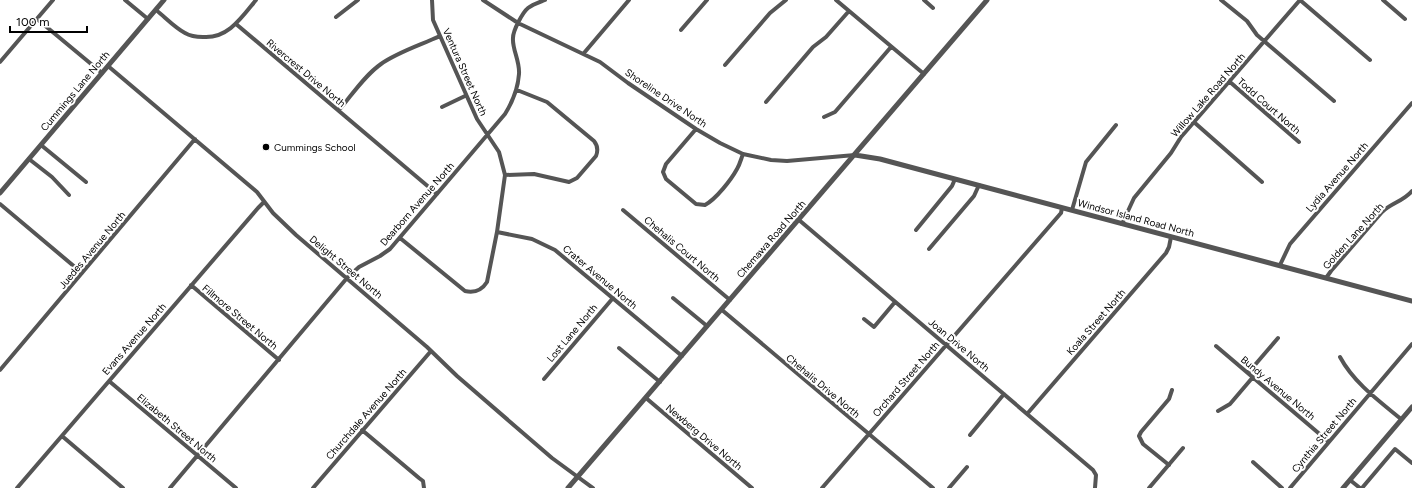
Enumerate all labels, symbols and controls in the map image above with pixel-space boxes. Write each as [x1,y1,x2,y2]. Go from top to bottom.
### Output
scale bar [10,8,87,34]
text: 100 m [16,15,50,29]
street label: Ventura Street North [440,26,490,118]
street label: Rivercrest Drive North [264,36,349,110]
street label: Cummings Lane North [38,48,113,134]
street label: Willow Lake Road North [1168,50,1248,140]
street label: Shoreline Drive North [622,66,710,131]
street label: Todd Court North [1235,75,1304,137]
street label: Lydia Avenue North [1303,139,1371,215]
place label: Cummings School [274,141,356,154]
marker: Cummings School [261,142,271,152]
street label: Dearborn Avenue North [377,159,457,248]
street label: Windsor Island Road North [1076,196,1196,240]
street label: Chemawa Road North [734,197,809,281]
street label: Golden Lane North [1320,200,1387,272]
street label: Juedes Avenue North [56,208,128,291]
street label: Chehalis Court North [641,213,723,285]
street label: Delight Street North [307,233,385,302]
street label: Crater Avenue North [560,242,640,312]
street label: Fillmore Street North [200,282,281,353]
street label: Koala Street North [1064,286,1129,358]
street label: Evans Avenue North [99,300,169,378]
street label: Lost Lane North [544,301,600,365]
street label: Joan Drive North [926,316,993,375]
street label: Orchard Street North [870,338,943,419]
street label: Chehalis Drive North [783,351,863,421]
street label: Bundy Avenue North [1238,353,1318,423]
street label: Churchdale Avenue North [323,365,409,462]
street label: Elizabeth Street North [134,391,220,465]
street label: Cynthia Street North [1289,394,1359,475]
street label: Newberg Drive North [663,401,745,473]

